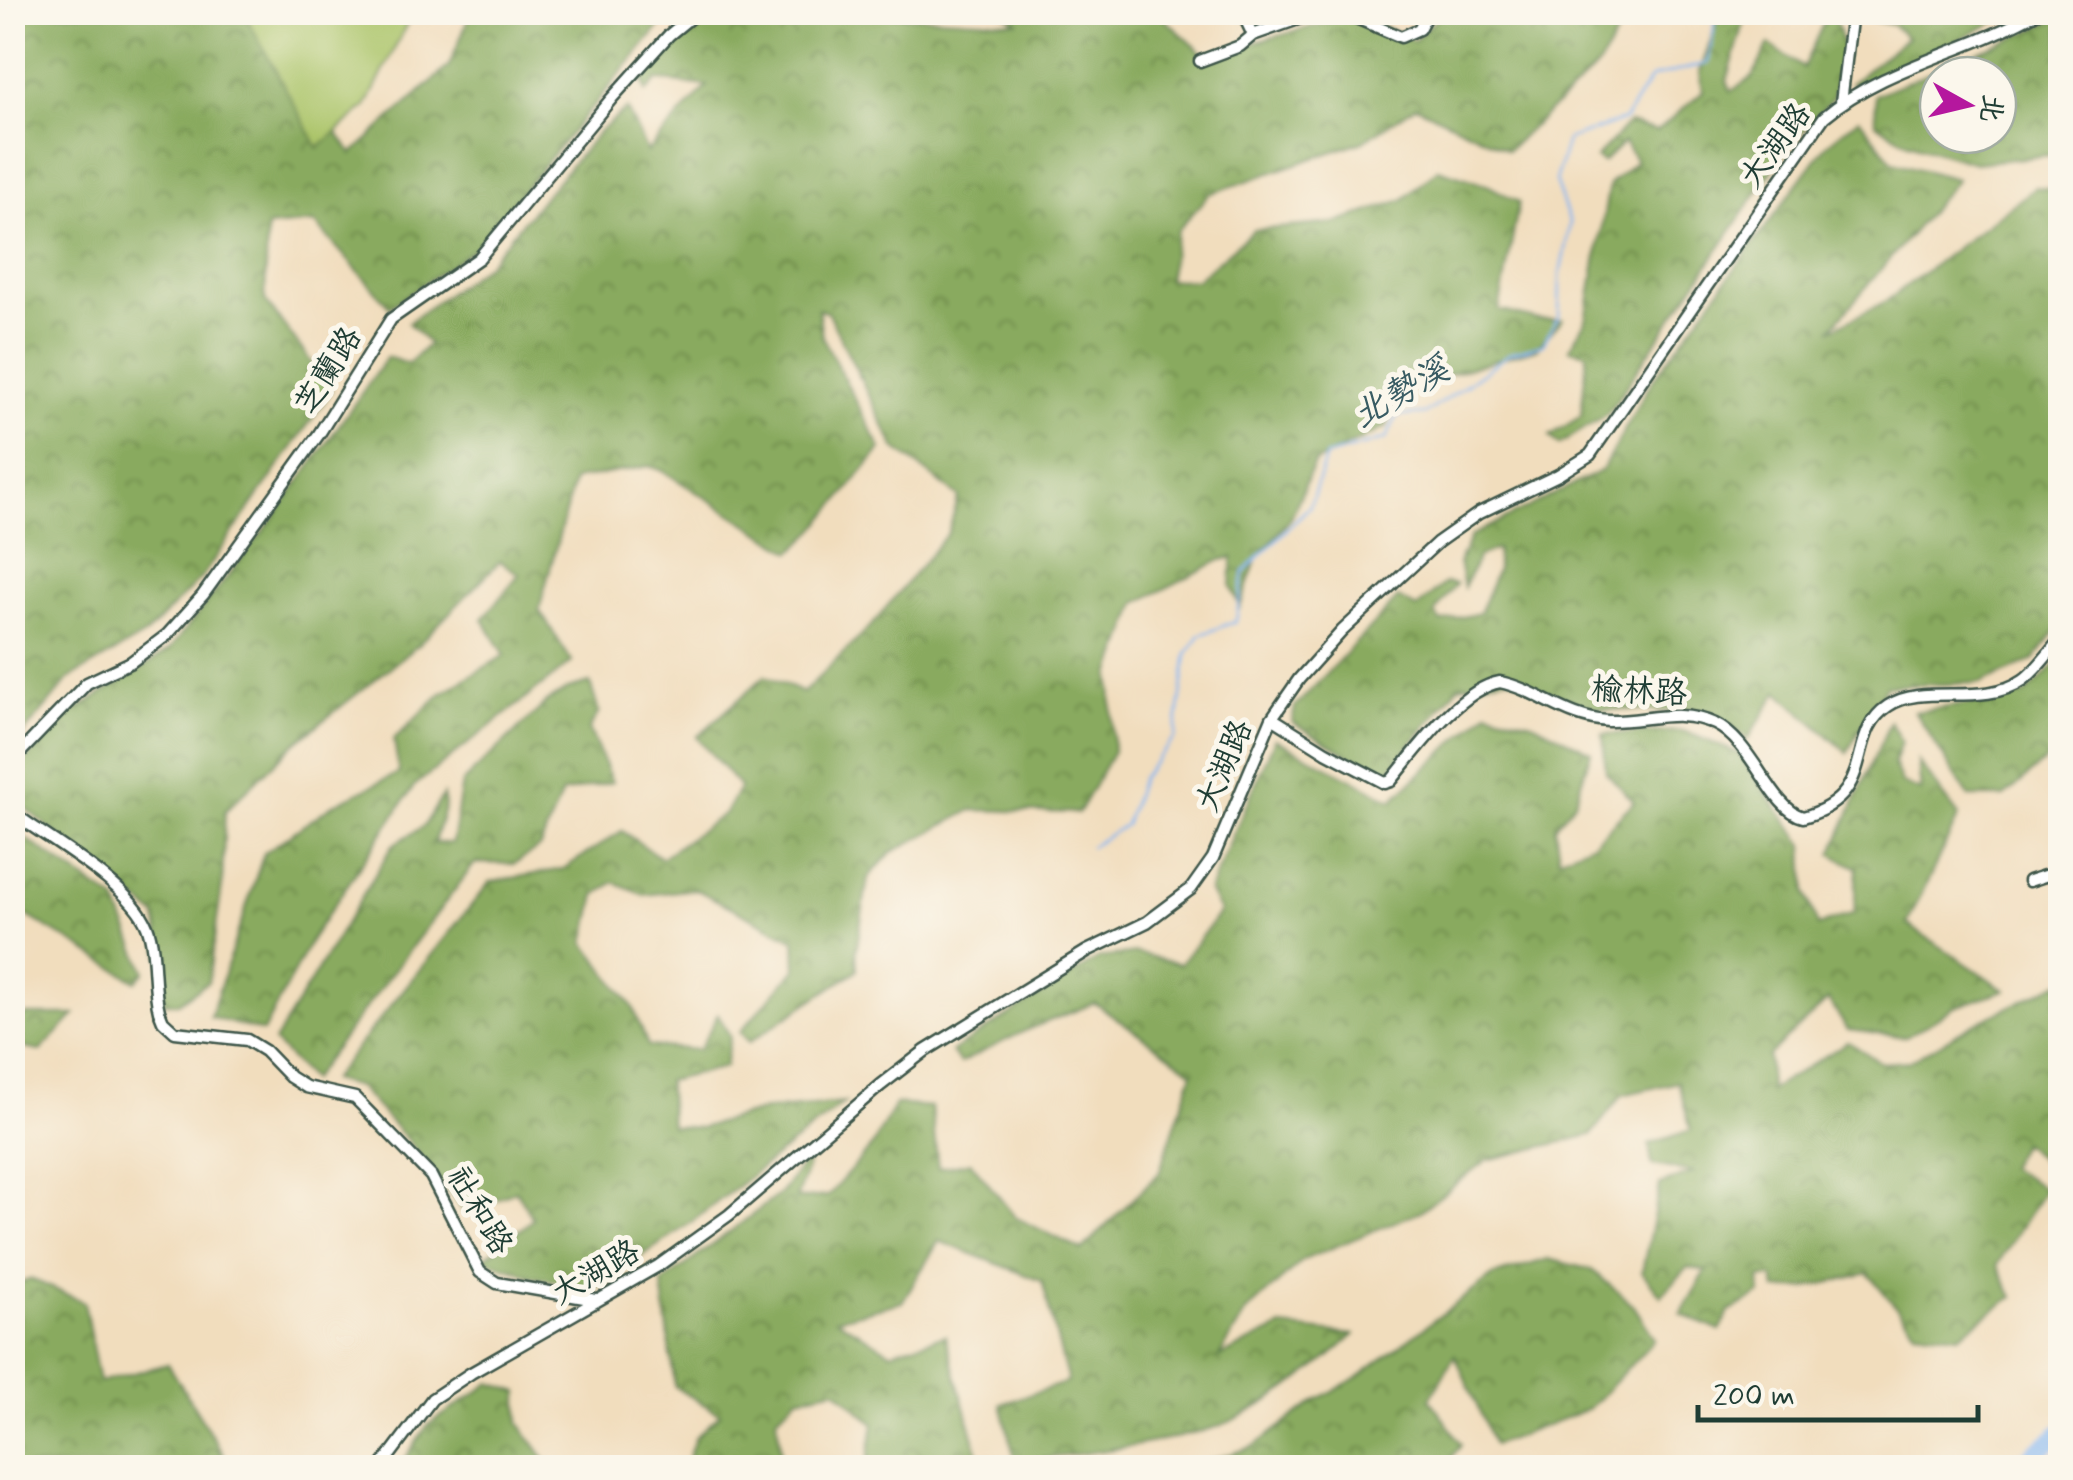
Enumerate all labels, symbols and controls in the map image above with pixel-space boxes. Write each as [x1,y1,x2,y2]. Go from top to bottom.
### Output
north arrow [1918,55,2018,155]
text: 北 [1970,92,2011,125]
street label: 大湖路 [1731,95,1821,197]
street label: 芝蘭路 [286,319,372,423]
water label: 北勢溪 [1344,346,1460,439]
street label: 榆林路 [1590,669,1688,715]
street label: 大湖路 [1187,714,1263,818]
street label: 社和路 [436,1159,522,1263]
street label: 大湖路 [544,1231,648,1315]
scale bar [1698,1360,1978,1422]
text: 200 m [1713,1377,1795,1416]

